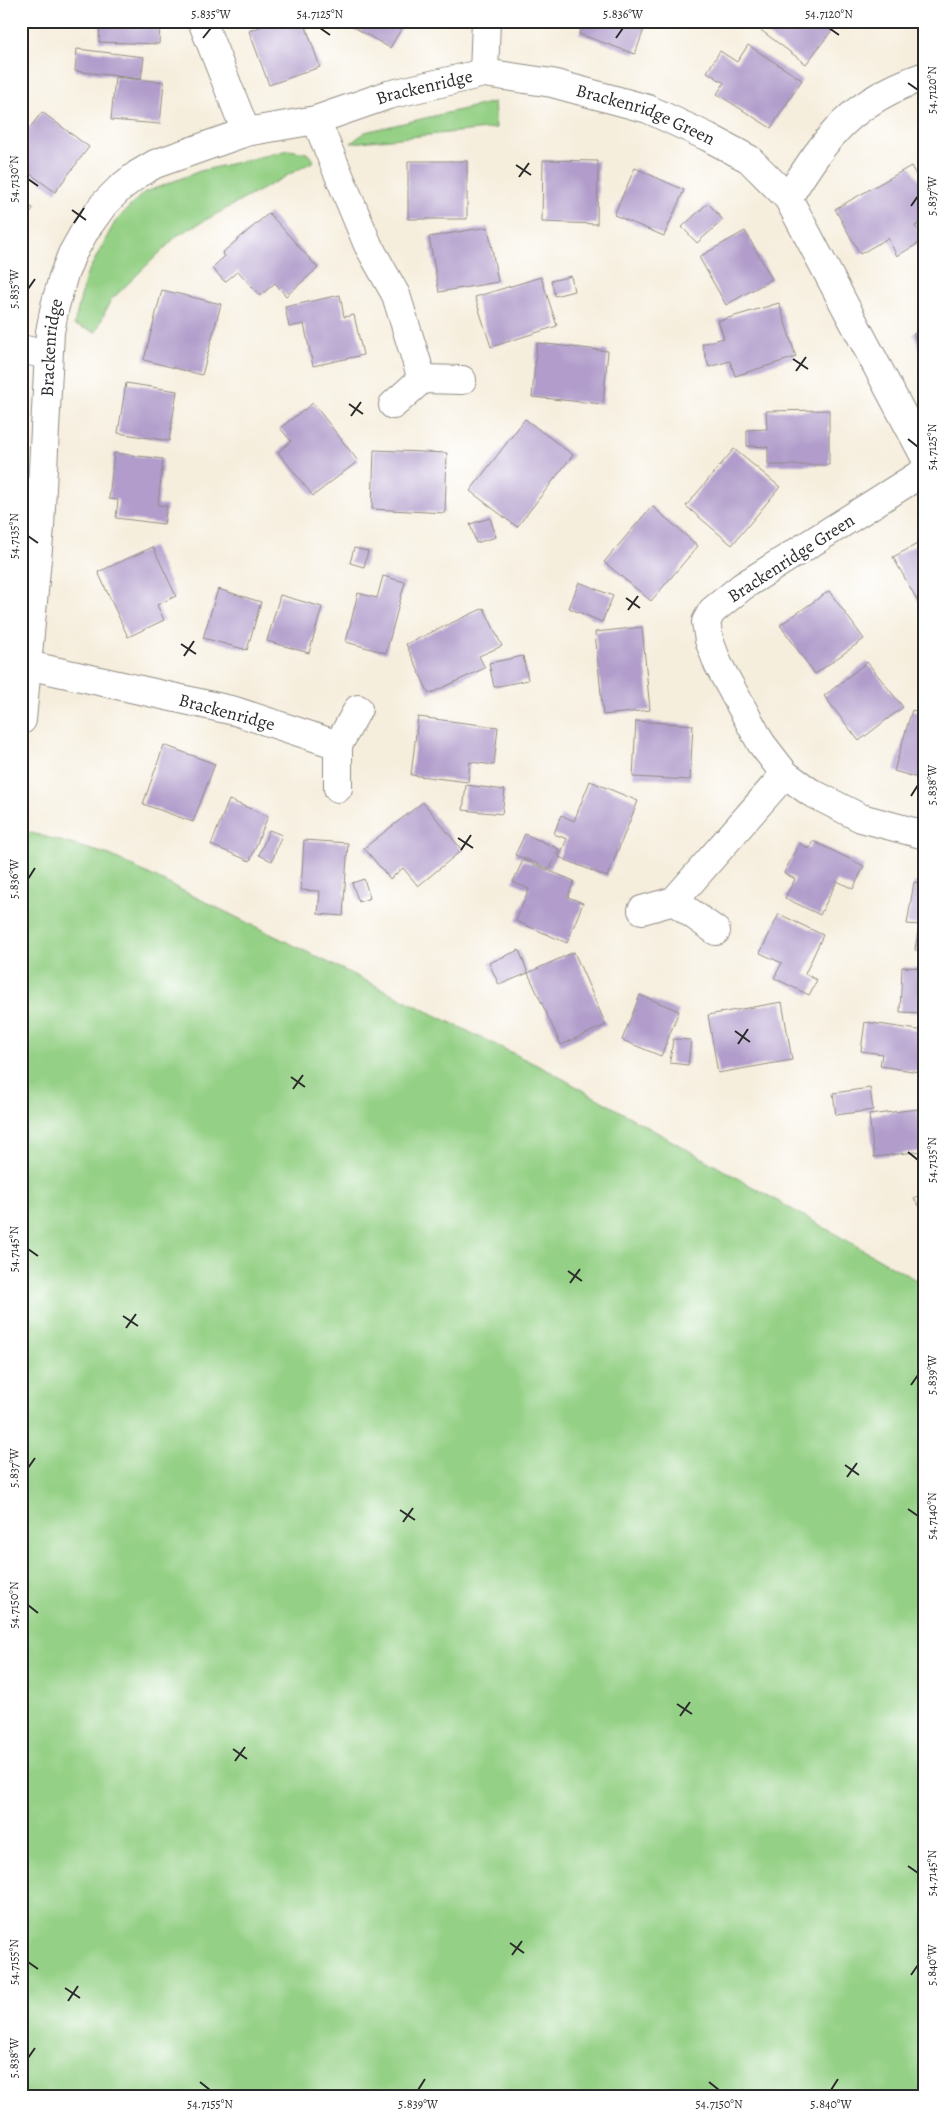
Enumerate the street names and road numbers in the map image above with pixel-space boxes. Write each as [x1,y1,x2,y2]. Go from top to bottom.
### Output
street label: Brackenridge [372,64,475,110]
street label: Brackenridge Green [574,78,720,151]
street label: Brackenridge [35,296,69,397]
street label: Brackenridge Green [723,508,859,608]
street label: Brackenridge [176,688,278,736]

